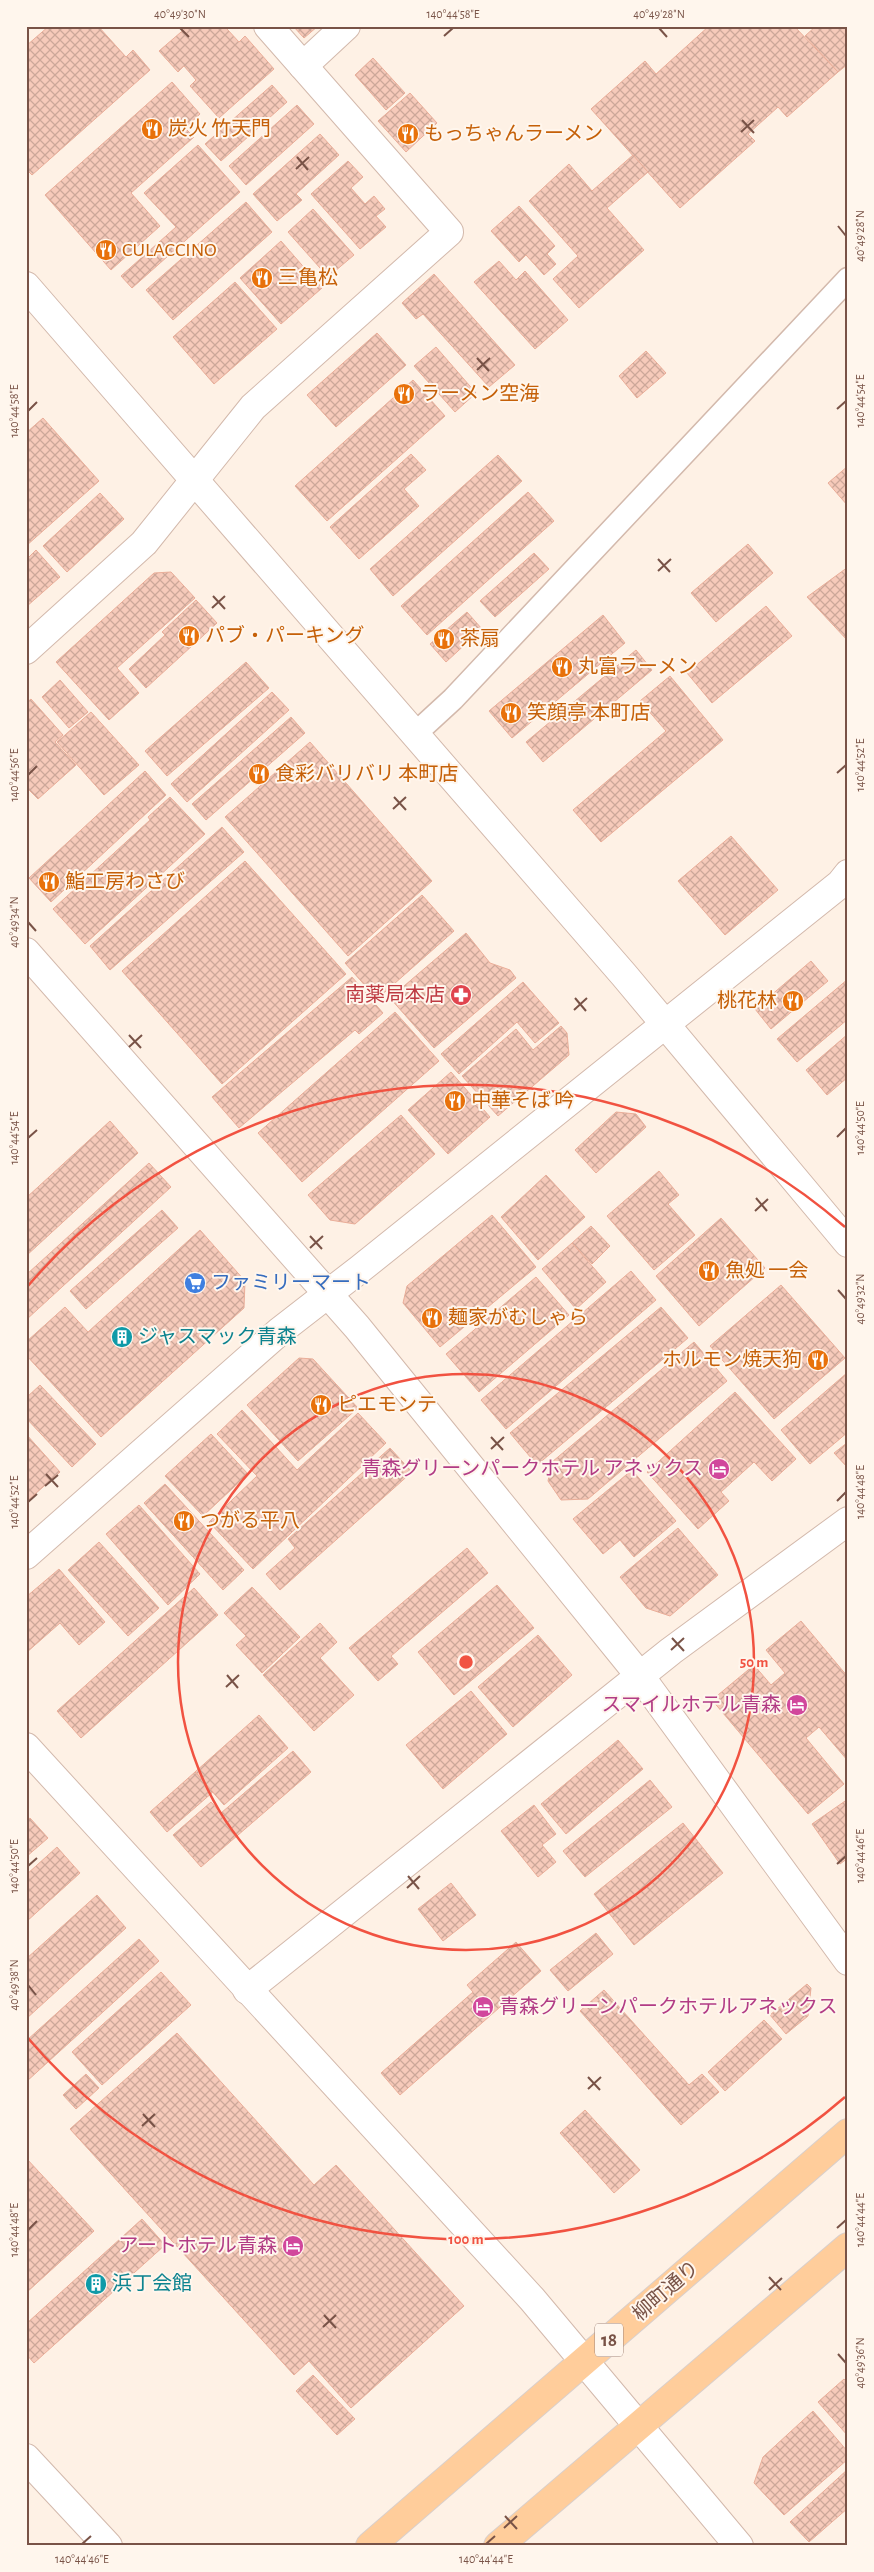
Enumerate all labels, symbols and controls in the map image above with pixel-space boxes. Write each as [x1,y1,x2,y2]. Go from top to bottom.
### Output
text: 40°49'30"N [154,8,206,20]
text: 140°44'58"E [426,8,480,20]
text: 40°49'28"N [633,8,685,20]
restaurant icon: 炭火 竹天門 [140,117,164,141]
place label: 炭火 竹天門 [168,118,271,139]
restaurant icon: もっちゃんラーメン [396,122,420,146]
place label: もっちゃんラーメン [424,124,603,144]
text: 40°49'28"N [854,210,866,262]
restaurant icon: CULACCINO [94,238,118,262]
place label: CULACCINO [122,240,217,260]
restaurant icon: 三亀松 [250,266,274,290]
place label: 三亀松 [278,266,338,288]
text: 140°44'54"E [854,374,866,428]
restaurant icon: ラーメン空海 [392,382,416,406]
place label: ラーメン空海 [420,383,539,404]
text: 140°44'58"E [8,384,20,438]
restaurant icon: パブ・パーキング [177,624,201,648]
place label: パブ・パーキング [205,624,364,646]
restaurant icon: 茶扇 [432,627,456,651]
place label: 茶扇 [460,628,500,649]
restaurant icon: 丸富ラーメン [550,655,574,679]
place label: 丸富ラーメン [578,655,697,677]
restaurant icon: 笑顔亭 本町店 [499,701,523,725]
place label: 笑顔亭 本町店 [527,701,650,723]
text: 140°44'52"E [854,738,866,791]
text: 140°44'56"E [8,748,20,802]
restaurant icon: 食彩バリバリ 本町店 [247,762,271,786]
place label: 食彩バリバリ 本町店 [275,763,458,784]
restaurant icon: 鮨工房わさび [37,870,61,894]
place label: 鮨工房わさび [65,871,185,892]
text: 40°49'34"N [8,896,20,948]
pharmacy icon: 南薬局本店 [449,983,473,1007]
place label: 南薬局本店 [345,984,445,1005]
restaurant icon: 桃花林 [781,989,805,1013]
place label: 桃花林 [717,990,777,1011]
restaurant icon: 中華そば 吟 [443,1089,467,1113]
place label: 中華そば 吟 [471,1090,574,1111]
text: 140°44'50"E [854,1101,866,1155]
text: 140°44'54"E [8,1111,20,1165]
restaurant icon: 魚処 一会 [697,1259,721,1283]
place label: 魚処 一会 [725,1260,808,1281]
supermarket icon: ファミリーマート [183,1271,207,1295]
place label: ファミリーマート [211,1273,371,1293]
text: 40°49'32"N [854,1274,866,1325]
restaurant icon: 麺家がむしゃら [420,1306,444,1330]
place label: 麺家がむしゃら [448,1307,588,1328]
building icon: ジャスマック青森 [110,1325,134,1349]
place label: ジャスマック青森 [138,1326,296,1347]
place label: ホルモン焼天狗 [662,1348,802,1370]
restaurant icon: ホルモン焼天狗 [806,1348,830,1372]
restaurant icon: ピエモンテ [309,1393,333,1417]
place label: ピエモンテ [337,1394,437,1415]
hotel icon: 青森グリーンパークホテル アネックス [707,1457,731,1481]
place label: 青森グリーンパークホテル アネックス [361,1458,703,1479]
text: 140°44'48"E [854,1465,866,1519]
text: 140°44'52"E [8,1475,20,1528]
restaurant icon: つがる平八 [172,1509,196,1533]
place label: つがる平八 [200,1510,300,1531]
centre of rings [457,1653,475,1671]
text: 50 m [740,1655,768,1670]
hotel icon: スマイルホテル青森 [785,1693,809,1717]
place label: スマイルホテル青森 [602,1694,781,1715]
text: 140°44'46"E [854,1829,866,1883]
text: 140°44'50"E [8,1839,20,1893]
text: 40°49'38"N [8,1959,20,2011]
hotel icon: 青森グリーンパークホテルアネックス [471,1995,495,2019]
place label: 青森グリーンパークホテルアネックス [499,1996,837,2017]
text: 140°44'44"E [854,2193,866,2247]
text: 140°44'48"E [8,2203,20,2257]
text: 100 m [448,2232,484,2247]
hotel icon: アートホテル青森 [281,2234,305,2258]
place label: アートホテル青森 [118,2235,277,2256]
street label: 柳町通り [629,2256,703,2325]
building icon: 浜丁会館 [84,2272,108,2296]
place label: 浜丁会館 [112,2273,192,2294]
road number: 18 [595,2324,623,2356]
text: 40°49'36"N [854,2337,866,2389]
text: 140°44'46"E [55,2553,109,2565]
text: 140°44'44"E [459,2553,513,2565]

